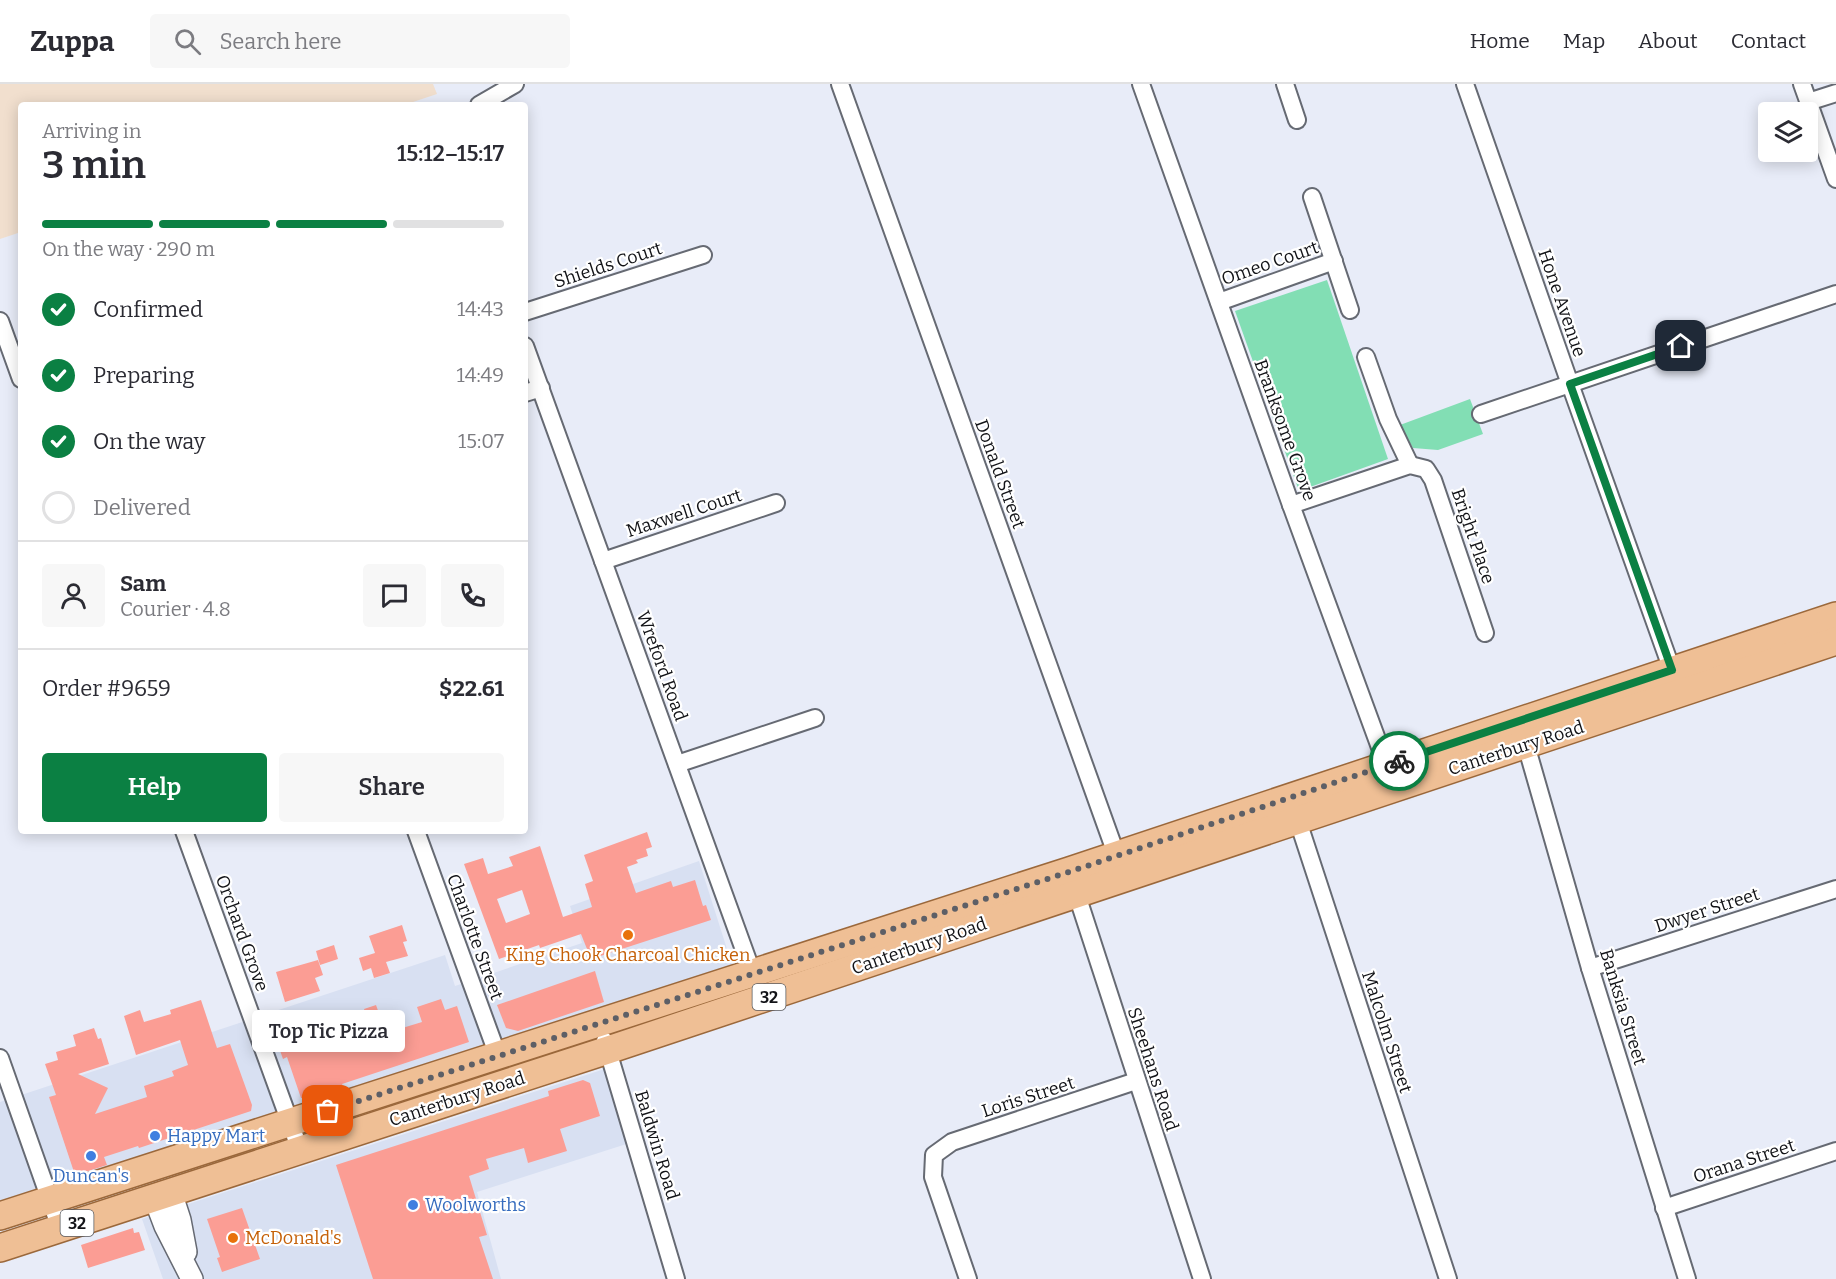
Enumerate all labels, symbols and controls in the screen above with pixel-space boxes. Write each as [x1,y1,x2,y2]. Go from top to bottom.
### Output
search box [150,14,570,68]
text: Zuppa [30,25,114,58]
icon: search [171,25,204,58]
text: Search here [219,28,342,55]
text: Home [1470,28,1530,54]
text: Map [1563,28,1605,54]
text: About [1638,28,1698,54]
text: Contact [1731,28,1806,54]
map controls [1758,102,1818,162]
button: layers [1758,102,1818,162]
text: Arriving in [42,119,141,143]
text: 15:12–15:17 [397,140,504,167]
text: 3 min [42,142,146,188]
street label: Omeo Court [1219,236,1322,290]
text: On the way · 290 m [42,237,215,261]
street label: Shields Court [551,237,665,293]
street label: Hone Avenue [1533,246,1591,360]
icon: check [42,293,75,326]
text: Confirmed [93,296,203,323]
text: 14:43 [457,297,504,321]
pin [1655,320,1706,371]
icon: home [1664,329,1697,362]
street label: Branksome Grove [1249,356,1321,504]
icon: check [42,359,75,392]
text: Preparing [93,362,195,389]
text: 14:49 [457,363,504,387]
street label: Donald Street [970,416,1030,532]
icon: check [42,425,75,458]
text: On the way [93,428,205,455]
text: 15:07 [458,429,504,453]
street label: Maxwell Court [623,484,745,542]
street label: Bright Place [1446,485,1500,587]
text: Delivered [93,494,191,521]
button: person [42,564,105,627]
button: chat [363,564,426,627]
button: phone [441,564,504,627]
text: Sam [120,570,166,597]
text: Courier · 4.8 [120,597,231,621]
street label: Wreford Road [632,608,692,724]
text: Order #9659 [42,675,171,702]
text: $22.61 [439,675,504,702]
street label: Canterbury Road [1445,716,1587,780]
courier [1369,731,1429,791]
icon: bike [1383,745,1416,778]
button: Help [42,753,267,822]
button: Share [279,753,504,822]
street label: Charlotte Street [442,871,508,1003]
street label: Orchard Grove [211,872,273,994]
street label: Dwyer Street [1652,883,1763,937]
street label: Canterbury Road [849,912,990,979]
marker: King Chook Charcoal Chicken [621,928,635,942]
place label: King Chook Charcoal Chicken [506,944,751,966]
street label: Banksia Street [1595,946,1651,1068]
street label: Malcolm Street [1357,968,1417,1096]
road number: 32 [752,984,786,1010]
street label: Sheehans Road [1123,1004,1183,1134]
callout: Top Tic Pizza [252,1009,404,1051]
text: Top Tic Pizza [269,1019,388,1043]
street label: Canterbury Road [386,1067,528,1131]
street label: Loris Street [979,1072,1078,1122]
pin [302,1085,353,1136]
street label: Baldwin Road [630,1087,684,1203]
icon: bag [311,1094,344,1127]
place label: Happy Mart [167,1125,266,1147]
marker: Happy Mart [148,1129,162,1143]
street label: Orana Street [1690,1134,1798,1188]
marker: Duncan's [84,1149,98,1163]
place label: Duncan's [53,1165,129,1187]
place label: Woolworths [425,1194,526,1216]
marker: Woolworths [406,1198,420,1212]
road number: 32 [60,1210,94,1236]
place label: McDonald's [245,1227,342,1249]
marker: McDonald's [226,1231,240,1245]

